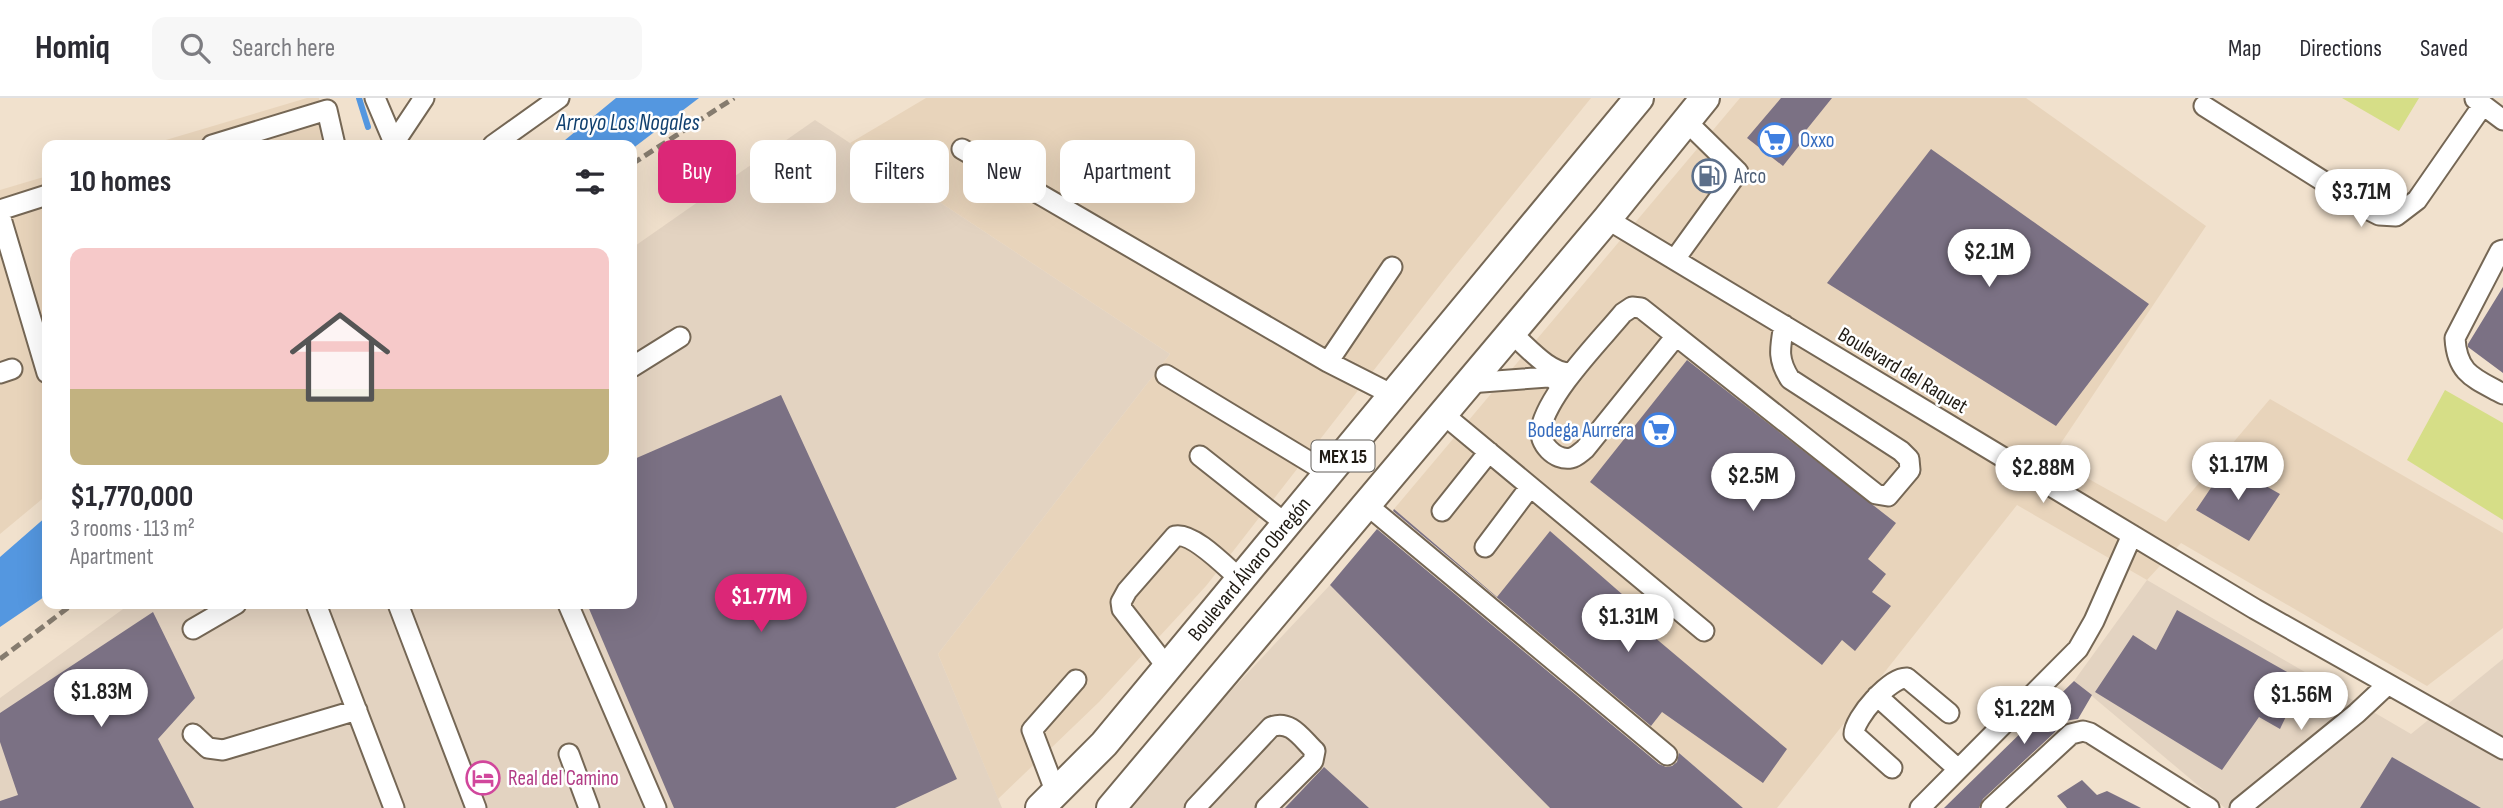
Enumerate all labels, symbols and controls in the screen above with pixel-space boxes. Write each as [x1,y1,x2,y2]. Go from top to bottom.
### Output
search box [152,17,642,80]
text: Homiq [35,28,110,68]
icon: search [176,29,214,67]
text: Search here [232,33,335,64]
text: Map [2228,34,2261,63]
text: Directions [2299,34,2382,63]
text: Saved [2420,34,2468,63]
water label: Arroyo Los Nogales [555,109,700,137]
supermarket icon: Oxxo [1756,121,1794,159]
place label: Oxxo [1800,128,1834,153]
chip: Buy [658,140,736,203]
chip: Rent [750,140,836,203]
chip: Filters [850,140,949,203]
chip: New [963,140,1046,203]
chip: Apartment [1060,140,1195,203]
fuel station icon: Arco [1690,157,1728,195]
icon: filters [571,163,609,201]
text: 10 homes [70,164,171,200]
place label: Arco [1733,164,1766,189]
pin: $3.71M [2304,170,2418,229]
text: $3.71M [2331,178,2391,206]
pin: $2.1M [1940,230,2038,289]
text: $2.1M [1964,238,2014,266]
icon: home [277,294,403,420]
street label: Boulevard del Raquet [1833,322,1972,419]
supermarket icon: Bodega Aurrera [1640,411,1678,449]
place label: Bodega Aurrera [1528,418,1634,443]
road number: MEX 15 [1312,440,1374,472]
pin: $1.17M [2181,442,2295,502]
pin: $2.88M [1986,446,2100,505]
text: $1.17M [2208,451,2268,479]
pin: $2.5M [1704,454,1802,513]
text: $2.88M [2011,454,2075,482]
text: $2.5M [1727,462,1779,490]
text: $1,770,000 [70,479,193,515]
street label: Boulevard Álvaro Obregón [1183,492,1316,646]
text: 3 rooms · 113 m² [70,515,195,543]
text: Apartment [70,543,154,571]
pin: $1.77M [704,574,818,634]
text: $1.77M [731,583,791,611]
pin: $1.31M [1571,594,1685,654]
text: $1.31M [1598,603,1658,631]
pin: $1.83M [44,670,158,729]
pin: $1.56M [2244,672,2358,732]
text: $1.83M [70,678,132,706]
text: $1.56M [2270,681,2332,709]
pin: $1.22M [1967,686,2081,746]
text: $1.22M [1993,695,2055,723]
hotel icon: Real del Camino [464,759,502,797]
place label: Real del Camino [508,766,619,791]

